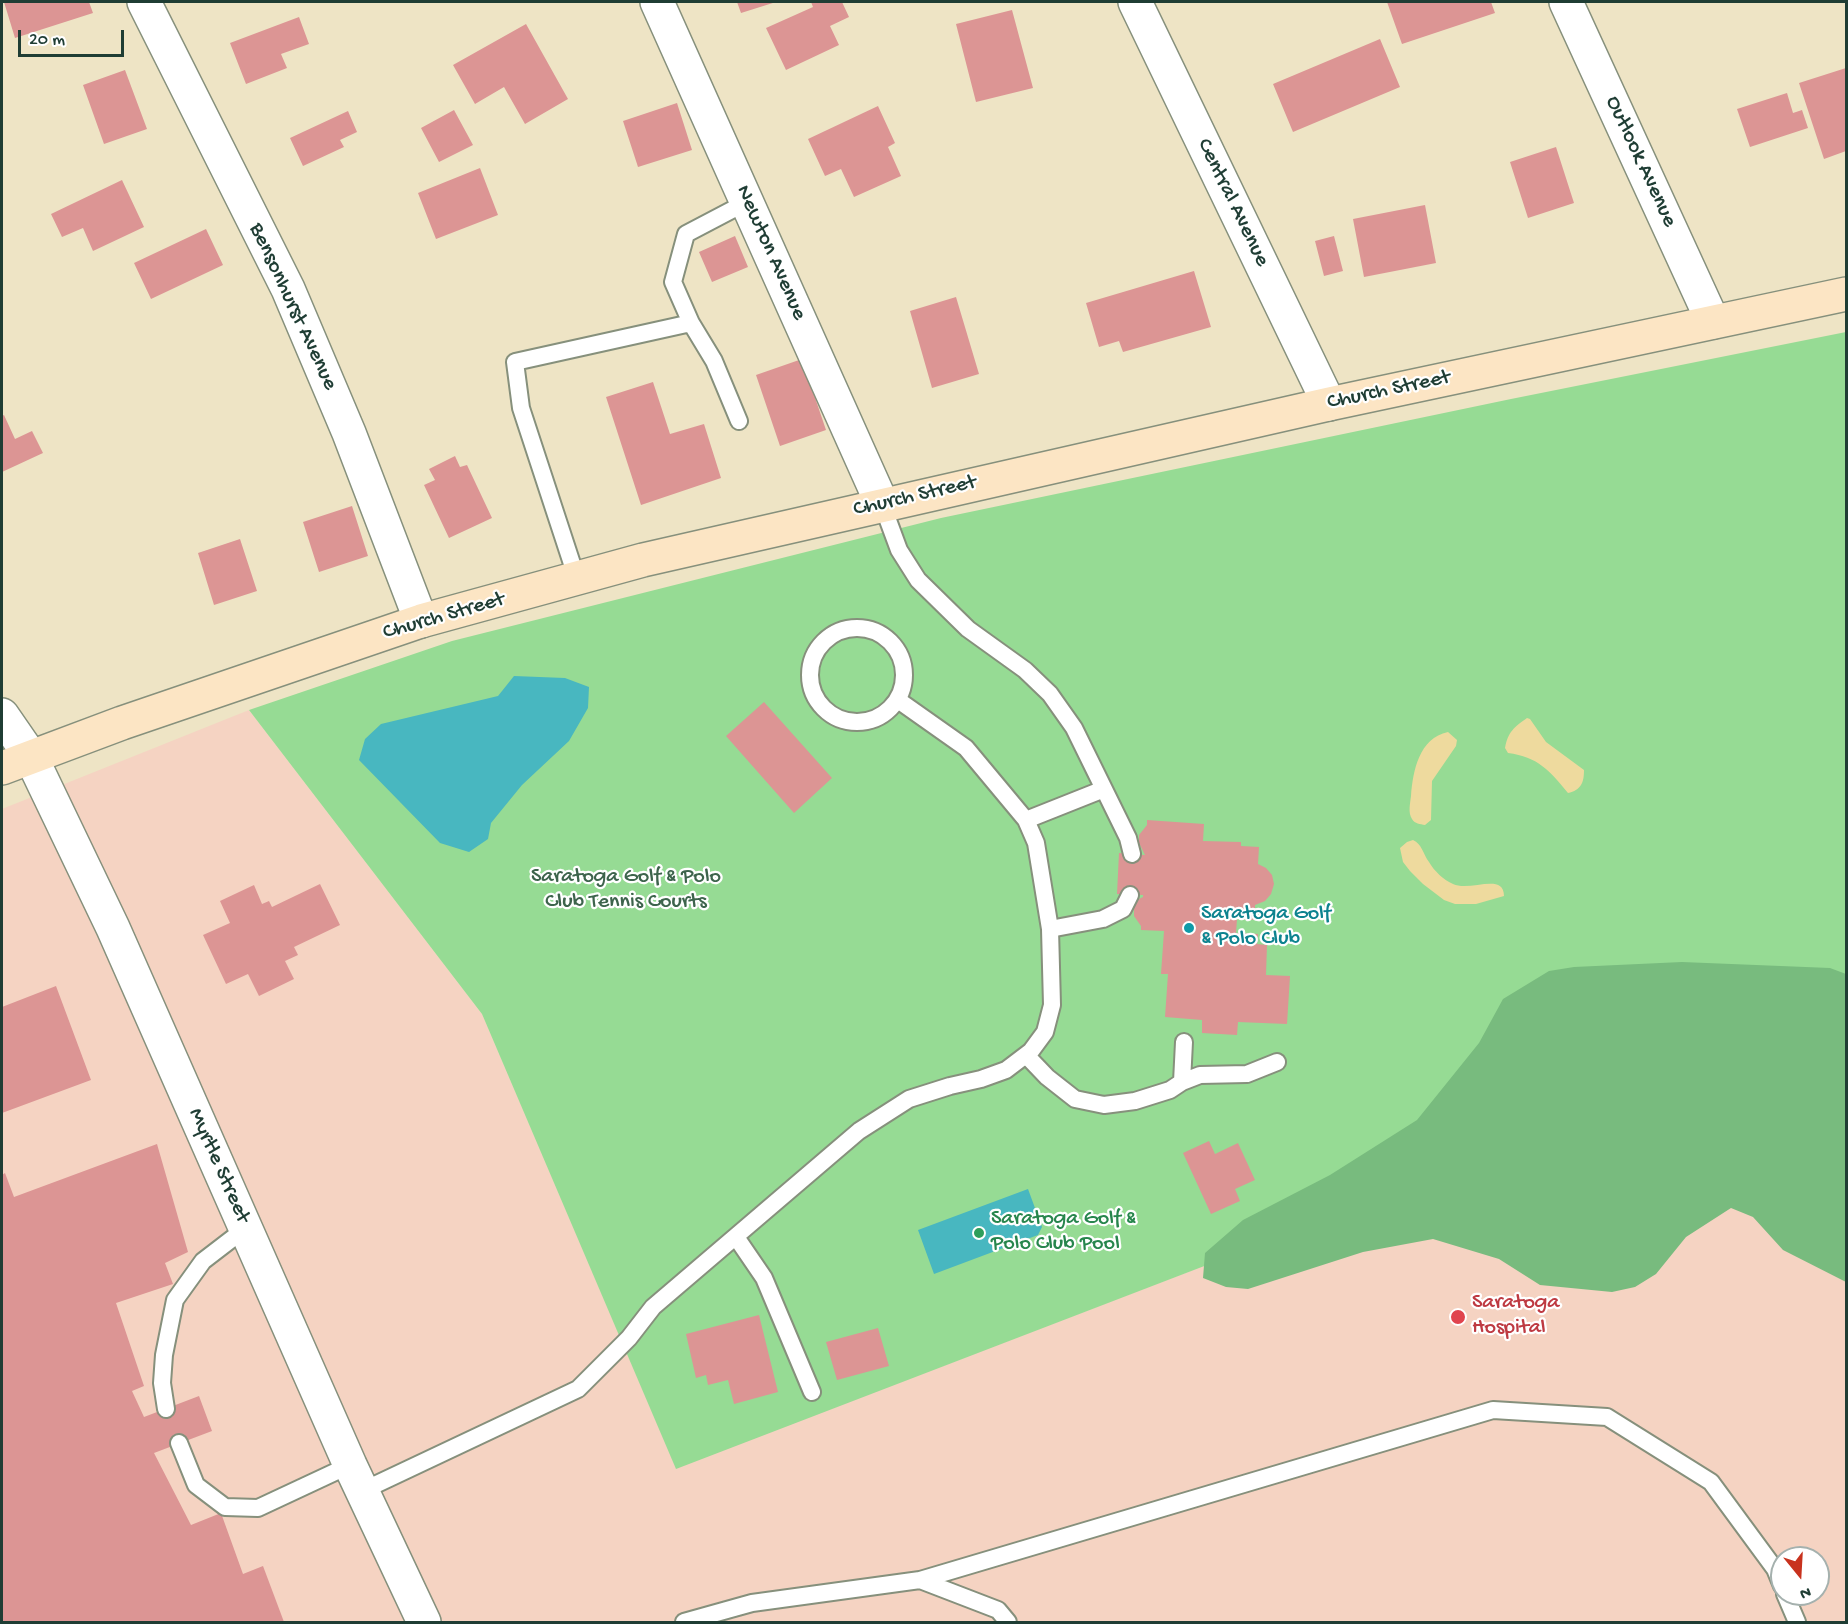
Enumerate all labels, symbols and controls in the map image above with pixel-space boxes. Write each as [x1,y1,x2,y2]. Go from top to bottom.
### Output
scale bar [21,18,128,56]
text: 20 m [29,30,65,51]
street label: Outlook Avenue [1598,92,1682,232]
street label: Central Avenue [1190,135,1274,271]
street label: Newton Avenue [728,181,812,325]
street label: Bensonhurst Avenue [242,219,342,395]
street label: Church Street [1325,365,1453,417]
street label: Church Street [851,470,979,524]
street label: Church Street [380,587,508,647]
park label: Saratoga Golf & Polo Club Tennis Courts [531,865,721,916]
place label: Saratoga Golf & Polo Club [1201,902,1331,954]
marker: Saratoga Golf & Polo Club [1182,921,1196,935]
street label: Myrtle Street [181,1104,255,1228]
place label: Saratoga Golf & Polo Club Pool [991,1207,1136,1258]
marker: Saratoga Golf & Polo Club Pool [972,1226,986,1240]
place label: Saratoga Hospital [1472,1291,1560,1342]
marker: Saratoga Hospital [1449,1308,1467,1326]
north arrow [1770,1546,1830,1606]
text: N [1797,1581,1813,1602]

